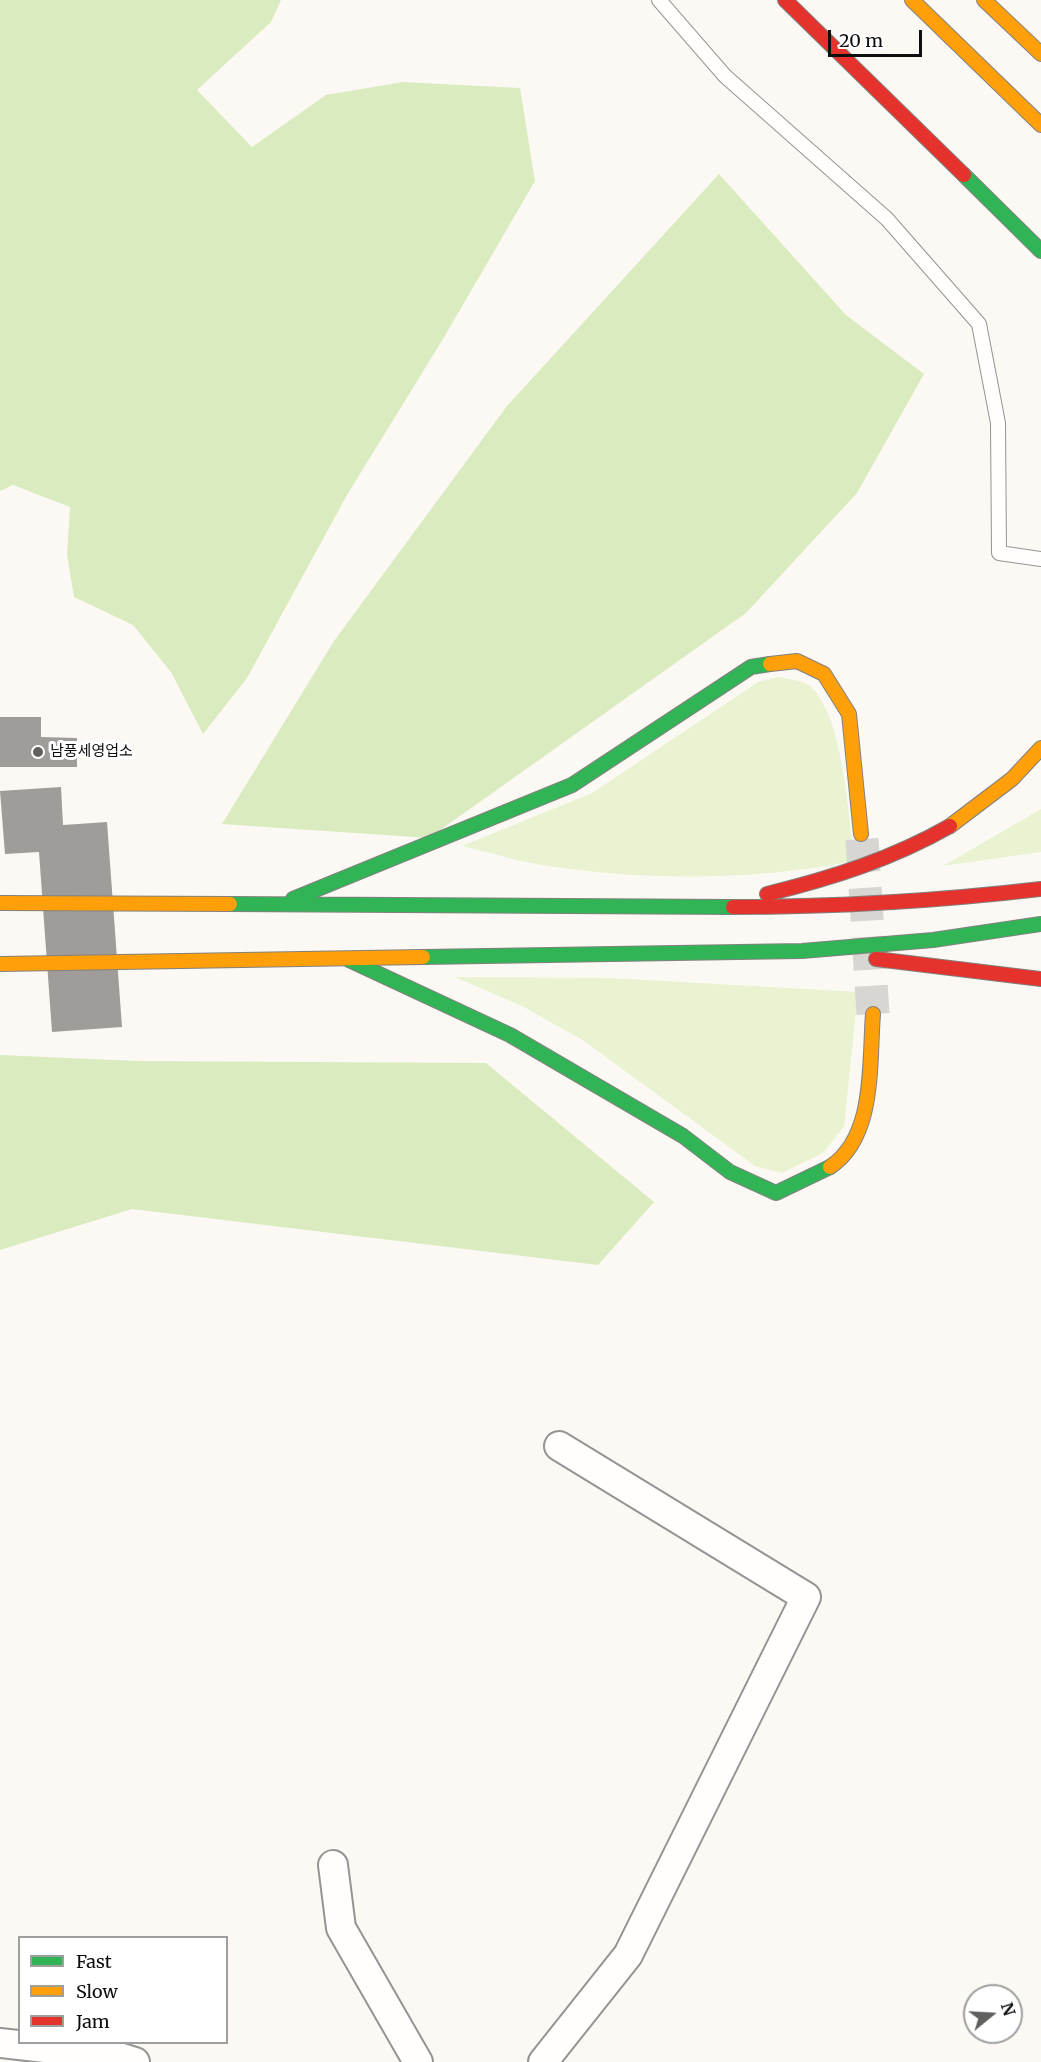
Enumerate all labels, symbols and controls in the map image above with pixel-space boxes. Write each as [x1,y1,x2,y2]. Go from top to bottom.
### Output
scale bar [831,18,926,56]
text: 20 m [839,29,883,52]
place label: 남풍세영업소 [50,743,133,761]
marker: 남풍세영업소 [31,745,45,759]
legend [18,1936,228,2044]
text: Fast [76,1950,112,1973]
text: Slow [76,1980,118,2003]
north arrow [963,1984,1023,2044]
text: N [997,2000,1020,2018]
text: Jam [76,2010,110,2033]

